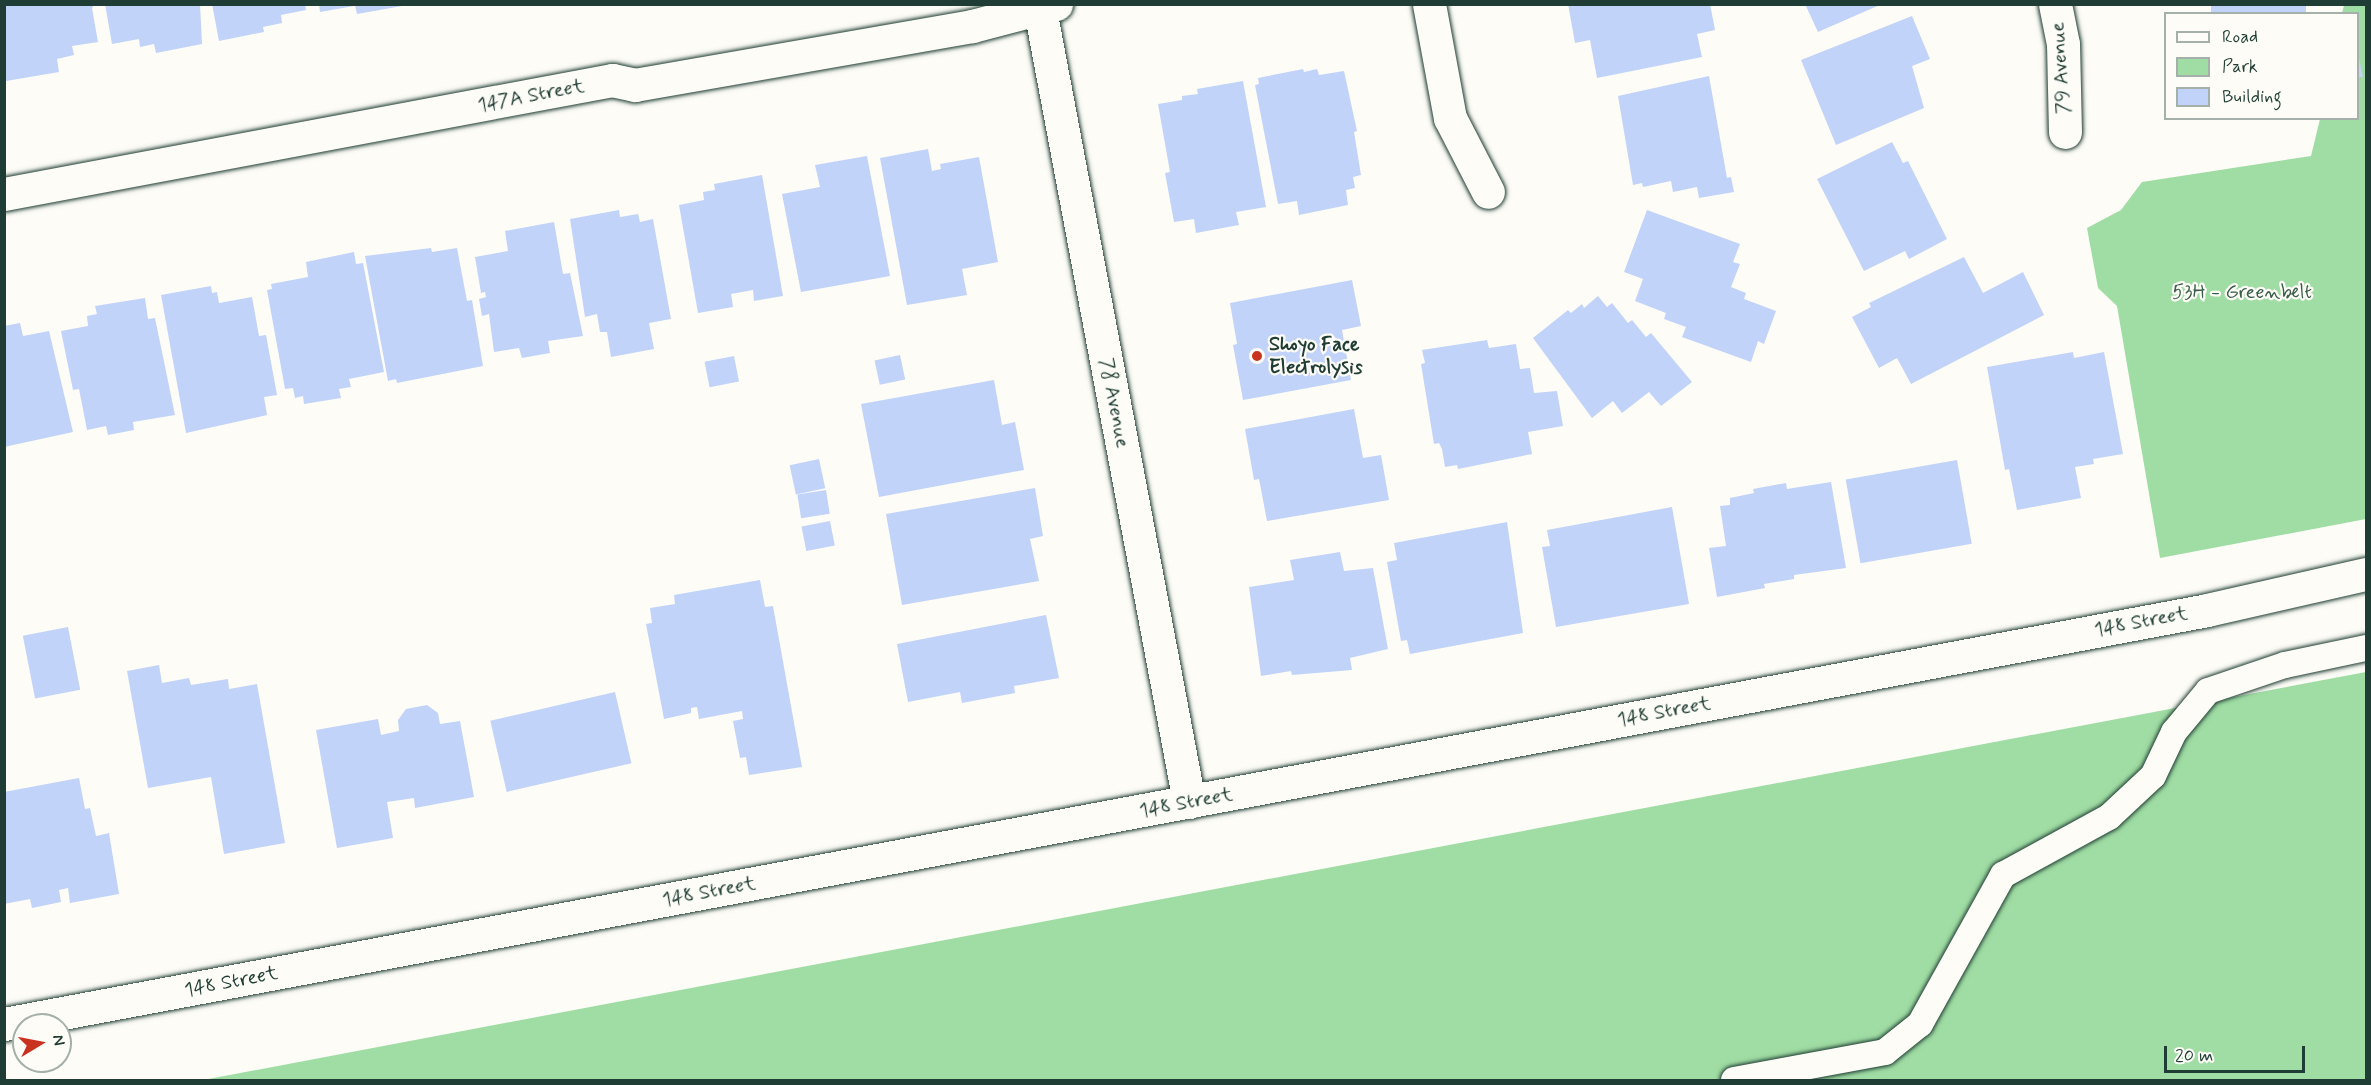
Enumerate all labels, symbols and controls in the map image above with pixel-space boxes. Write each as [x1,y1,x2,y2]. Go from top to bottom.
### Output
legend [2164,12,2359,120]
street label: 79 Avenue [2046,21,2076,115]
text: Road [2222,25,2258,49]
text: Park [2222,55,2258,79]
street label: 147A Street [476,74,586,118]
text: Building [2222,85,2282,109]
park label: 53H - Greenbelt [2172,280,2312,304]
place label: Shoyo Face Electrolysis [1269,332,1362,379]
marker: Shoyo Face Electrolysis [1250,349,1264,363]
street label: 78 Avenue [1094,356,1134,450]
street label: 148 Street [2092,601,2190,643]
street label: 148 Street [1615,691,1713,733]
street label: 148 Street [1137,782,1235,824]
street label: 148 Street [660,871,758,913]
street label: 148 Street [182,961,280,1003]
north arrow [12,1013,72,1073]
text: N [47,1033,70,1047]
scale bar [2167,1034,2308,1072]
text: 20 m [2175,1044,2213,1068]

